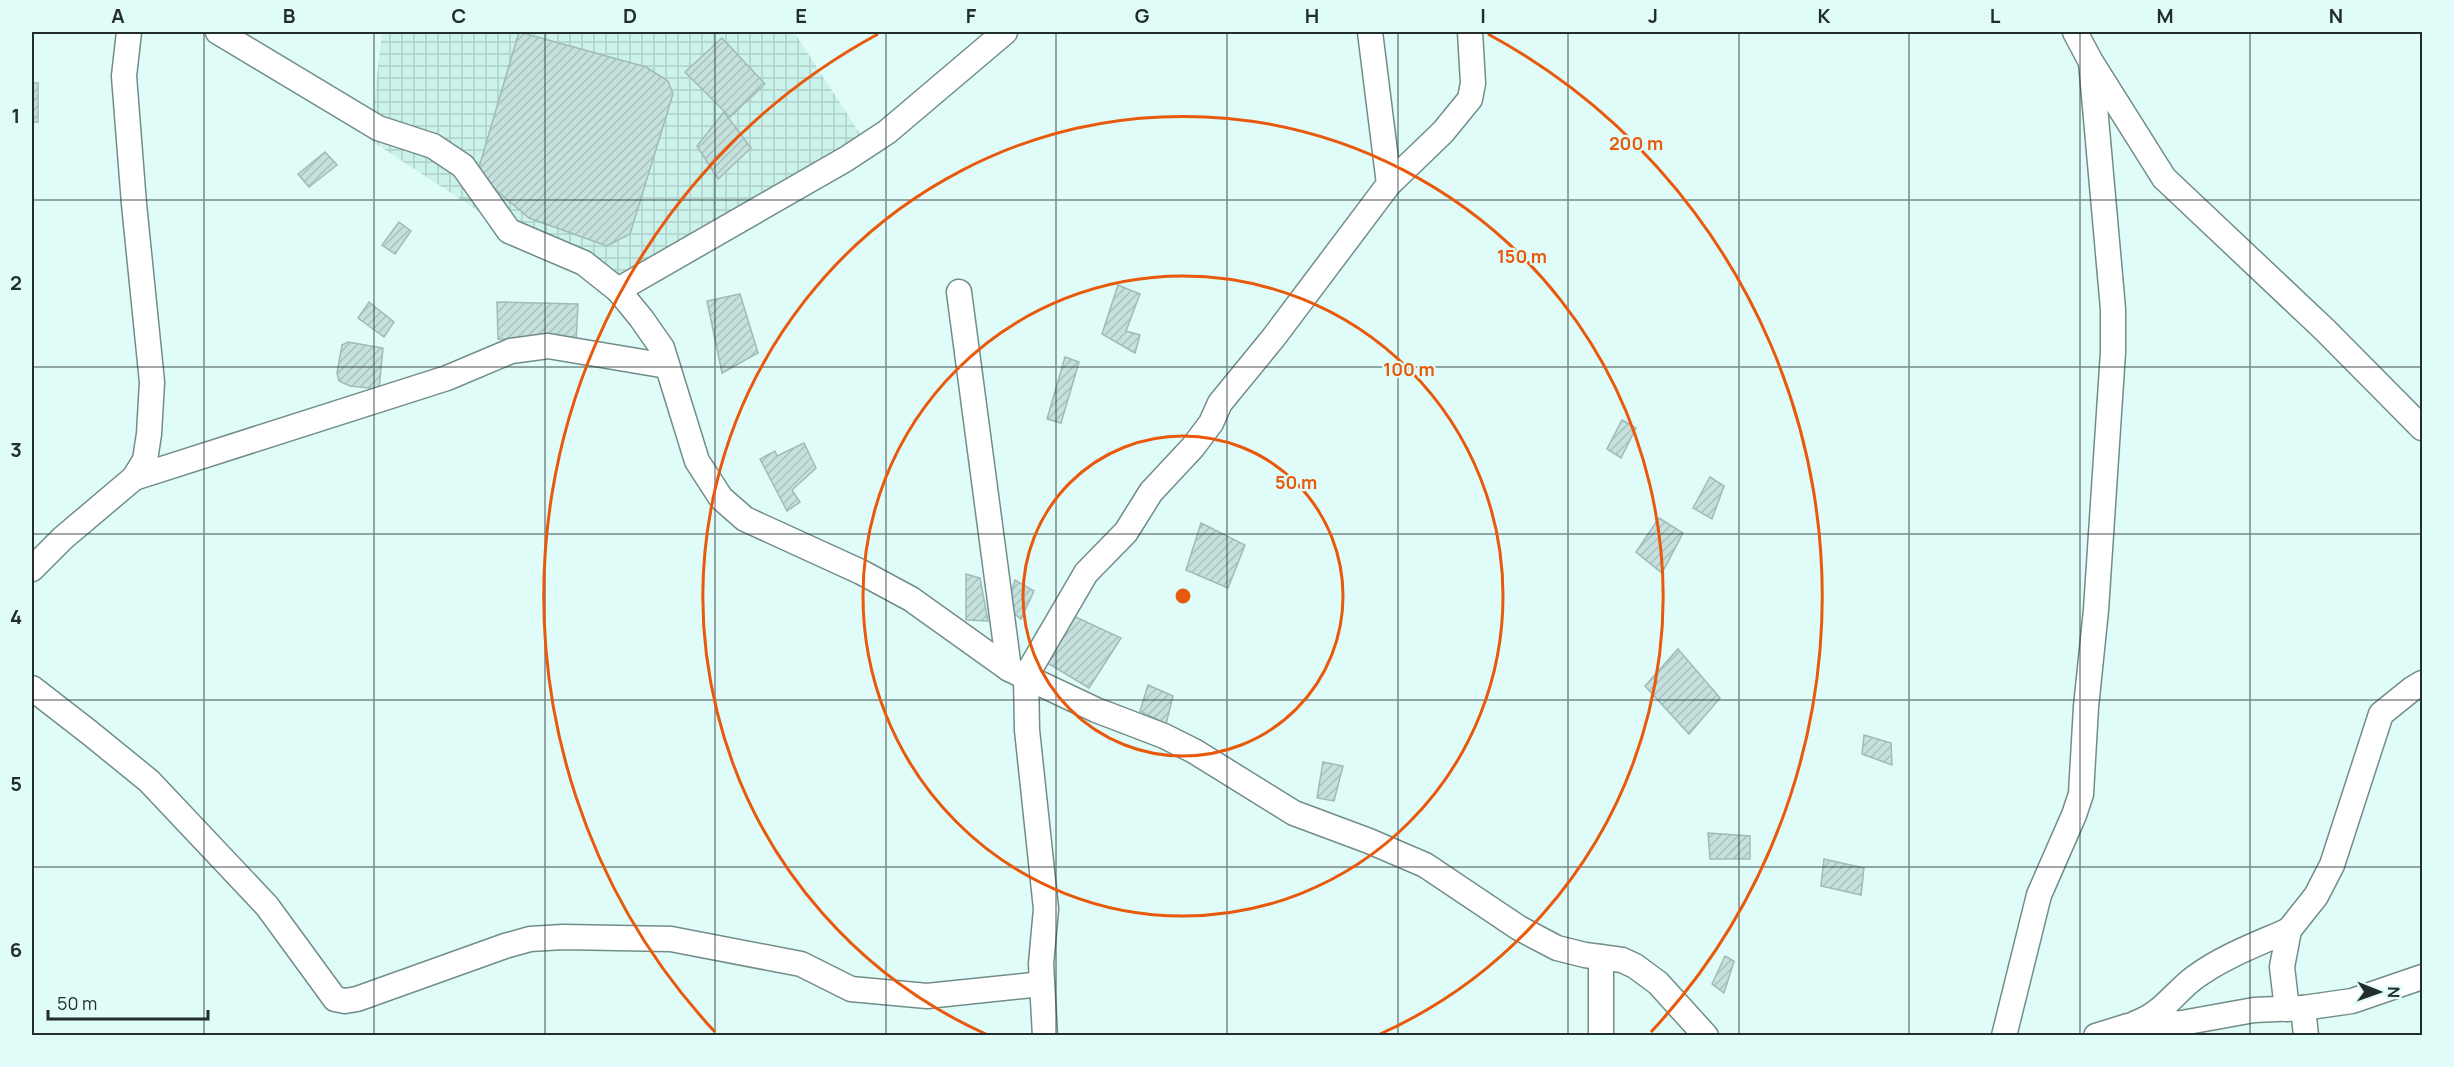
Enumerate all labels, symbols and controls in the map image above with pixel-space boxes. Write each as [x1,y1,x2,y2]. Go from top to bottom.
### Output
text: A [111,2,125,29]
text: B [283,2,296,29]
text: C [452,2,466,29]
text: D [623,2,637,29]
text: E [795,2,807,29]
text: F [966,2,977,29]
text: G [1135,2,1150,29]
text: H [1305,2,1319,29]
text: I [1480,2,1486,29]
text: J [1648,2,1658,29]
text: K [1818,2,1831,29]
text: L [1990,2,2001,29]
text: M [2156,2,2174,29]
text: N [2329,2,2343,29]
text: 1 [12,102,20,129]
text: 200 m [1609,131,1663,155]
text: 150 m [1497,244,1547,268]
text: 2 [10,269,22,296]
text: 100 m [1383,357,1435,381]
text: 3 [10,436,22,463]
text: 50 m [1275,470,1317,494]
centre of rings [1173,586,1193,606]
text: 4 [10,603,22,630]
text: 5 [10,770,22,797]
text: 6 [10,936,22,963]
north arrow [2349,962,2409,1022]
scale bar [48,983,208,1021]
text: N [2383,986,2405,998]
text: 50 m [57,991,97,1015]

